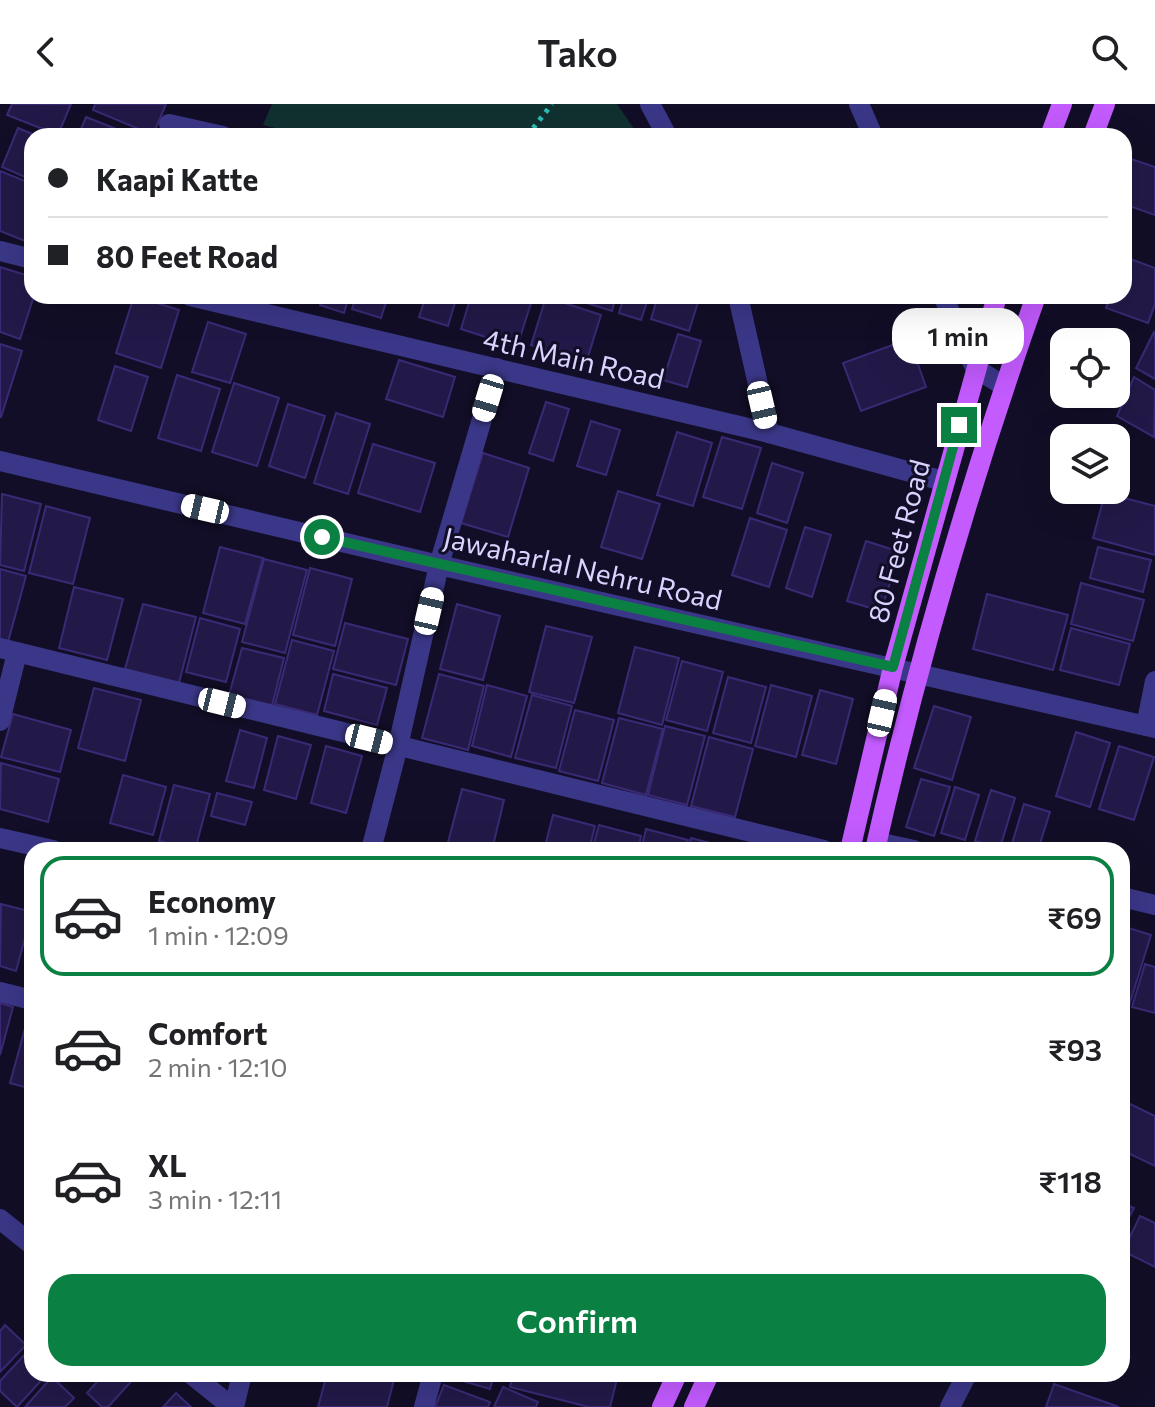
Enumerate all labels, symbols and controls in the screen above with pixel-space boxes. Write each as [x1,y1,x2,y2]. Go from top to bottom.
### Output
icon: back [24,30,68,74]
text: Tako [537,30,618,74]
icon: search [1087,30,1131,74]
text: Kaapi Katte [96,160,258,197]
text: 80 Feet Road [96,237,278,274]
callout: 1 min [893,309,1025,365]
text: 1 min [927,320,989,351]
street label: 4th Main Road [480,321,668,395]
map controls [1050,328,1130,504]
button: locate [1050,328,1130,408]
car [470,372,506,424]
car [745,379,779,431]
route end [941,407,977,443]
button: layers [1050,424,1130,504]
street label: 80 Feet Road [860,456,936,626]
car [179,492,231,526]
route start [304,519,340,555]
street label: Jawaharlal Nehru Road [440,519,726,617]
car [412,585,446,637]
car [196,686,248,720]
car [865,687,899,739]
car [343,722,395,756]
icon: car [52,880,124,952]
text: Economy [148,882,276,919]
text: ₹69 [1047,898,1102,935]
text: 1 min · 12:09 [148,919,289,950]
icon: car [52,1012,124,1084]
text: Comfort [148,1014,267,1051]
text: ₹93 [1048,1030,1102,1067]
text: 2 min · 12:10 [148,1051,288,1082]
icon: car [52,1144,124,1216]
text: XL [148,1146,187,1183]
text: ₹118 [1039,1162,1102,1199]
text: 3 min · 12:11 [148,1183,282,1214]
button: Confirm [48,1274,1106,1366]

